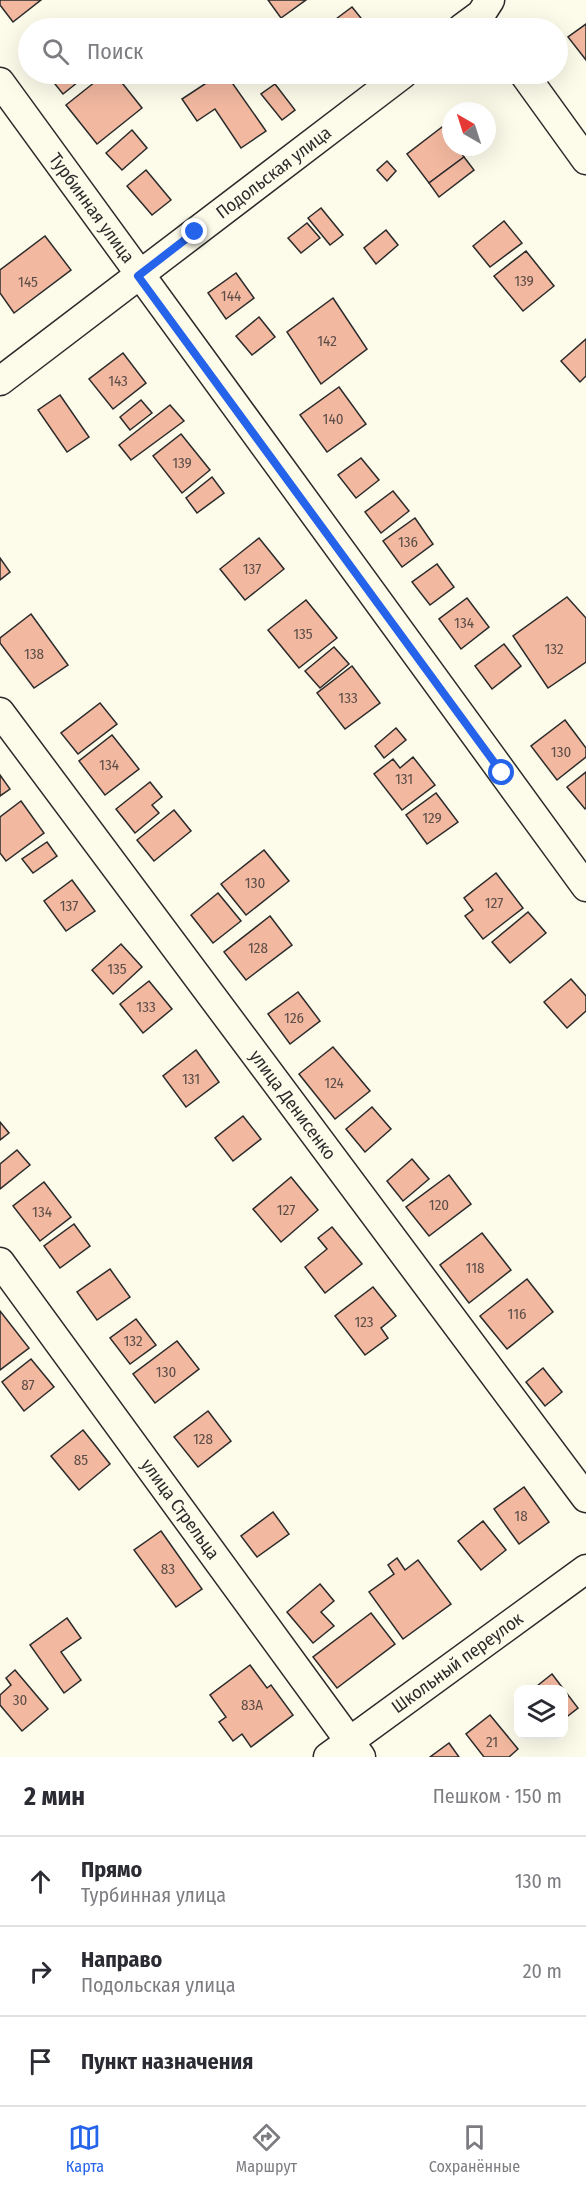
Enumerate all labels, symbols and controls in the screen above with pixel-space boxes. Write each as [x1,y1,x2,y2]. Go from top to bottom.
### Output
search box [18,18,568,84]
icon: search [39,35,72,68]
text: Поиск [87,38,143,65]
north arrow [442,102,496,156]
street label: Подольская улица [212,122,336,223]
street label: Турбинная улица [44,149,139,268]
route end [181,218,207,244]
house number: 139 [514,272,534,290]
house number: 145 [18,273,38,291]
house number: 144 [221,287,241,305]
house number: 142 [317,332,337,350]
house number: 143 [108,372,128,390]
house number: 140 [323,410,343,428]
house number: 139 [172,454,192,472]
house number: 136 [398,533,418,551]
house number: 137 [243,560,261,578]
house number: 134 [454,614,474,632]
house number: 135 [293,625,313,643]
house number: 132 [544,640,564,658]
house number: 138 [24,645,44,663]
house number: 133 [338,689,358,707]
house number: 130 [551,743,571,761]
house number: 134 [99,756,119,774]
route start [488,759,514,785]
house number: 131 [395,770,413,788]
house number: 129 [422,809,442,827]
house number: 130 [245,874,265,892]
house number: 127 [485,894,503,912]
house number: 137 [60,897,78,915]
house number: 128 [248,939,268,957]
house number: 135 [107,960,127,978]
house number: 133 [136,998,156,1016]
house number: 126 [284,1009,304,1027]
street label: улица Денисенко [245,1046,341,1164]
house number: 131 [182,1070,200,1088]
house number: 124 [324,1074,344,1092]
house number: 120 [429,1196,449,1214]
house number: 127 [277,1201,295,1219]
house number: 134 [32,1203,52,1221]
house number: 118 [466,1259,485,1277]
house number: 116 [508,1305,526,1323]
house number: 123 [354,1313,374,1331]
house number: 132 [123,1332,143,1350]
house number: 130 [156,1363,176,1381]
house number: 87 [21,1376,35,1394]
house number: 128 [193,1430,213,1448]
house number: 85 [74,1451,88,1469]
street label: улица Стрельца [136,1455,224,1564]
house number: 18 [514,1507,528,1525]
house number: 83 [161,1560,175,1578]
street label: Школьный переулок [387,1607,528,1718]
map controls [514,1685,568,1739]
button: layers [514,1685,568,1739]
house number: 30 [13,1691,27,1709]
house number: 83А [241,1696,263,1714]
house number: 21 [486,1733,498,1751]
text: 2 мин [24,1781,85,1812]
text: Пешком · 150 m [433,1784,562,1808]
text: Прямо [81,1856,142,1883]
icon: ahead [24,1865,57,1898]
text: 130 m [515,1869,562,1893]
text: Турбинная улица [81,1883,226,1907]
text: Направо [81,1946,162,1973]
icon: right [24,1955,57,1988]
text: 20 m [523,1959,562,1983]
text: Подольская улица [81,1973,235,1997]
icon: arrive [24,2045,57,2078]
text: Пункт назначения [81,2048,253,2075]
tab: Карта [66,2121,104,2176]
tab: Маршрут [236,2121,297,2176]
tab: Сохранённые [429,2121,520,2176]

